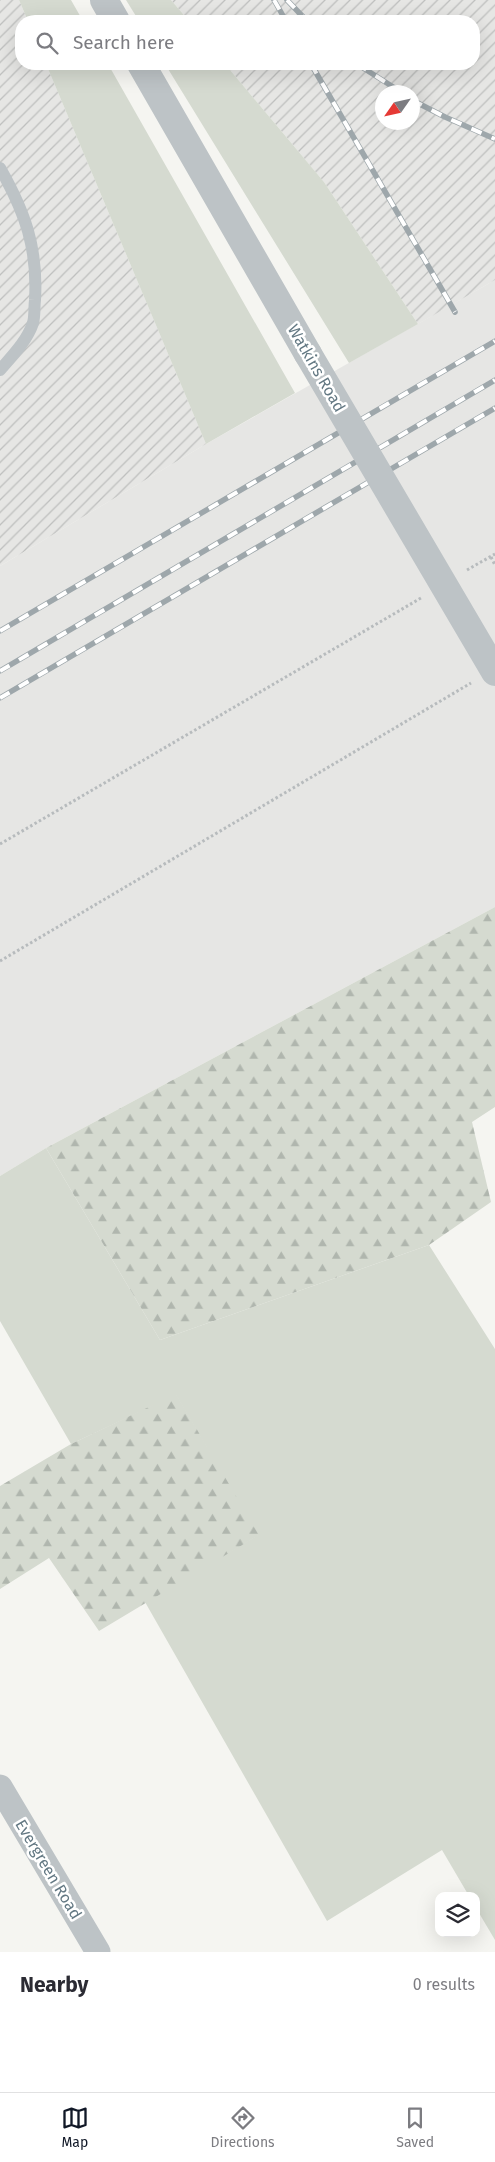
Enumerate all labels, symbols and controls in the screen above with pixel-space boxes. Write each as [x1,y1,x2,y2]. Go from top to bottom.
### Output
search box [15,15,480,70]
icon: search [33,29,61,57]
text: Search here [73,31,174,54]
north arrow [375,85,420,130]
street label: Watkins Road [284,321,349,415]
street label: Evergreen Road [11,1816,86,1922]
map controls [435,1892,480,1937]
button: layers [435,1892,480,1937]
text: Nearby [20,1972,88,1998]
text: 0 results [413,1975,475,1994]
tab: Map [61,2104,89,2151]
tab: Directions [210,2104,275,2151]
tab: Saved [396,2104,434,2151]

